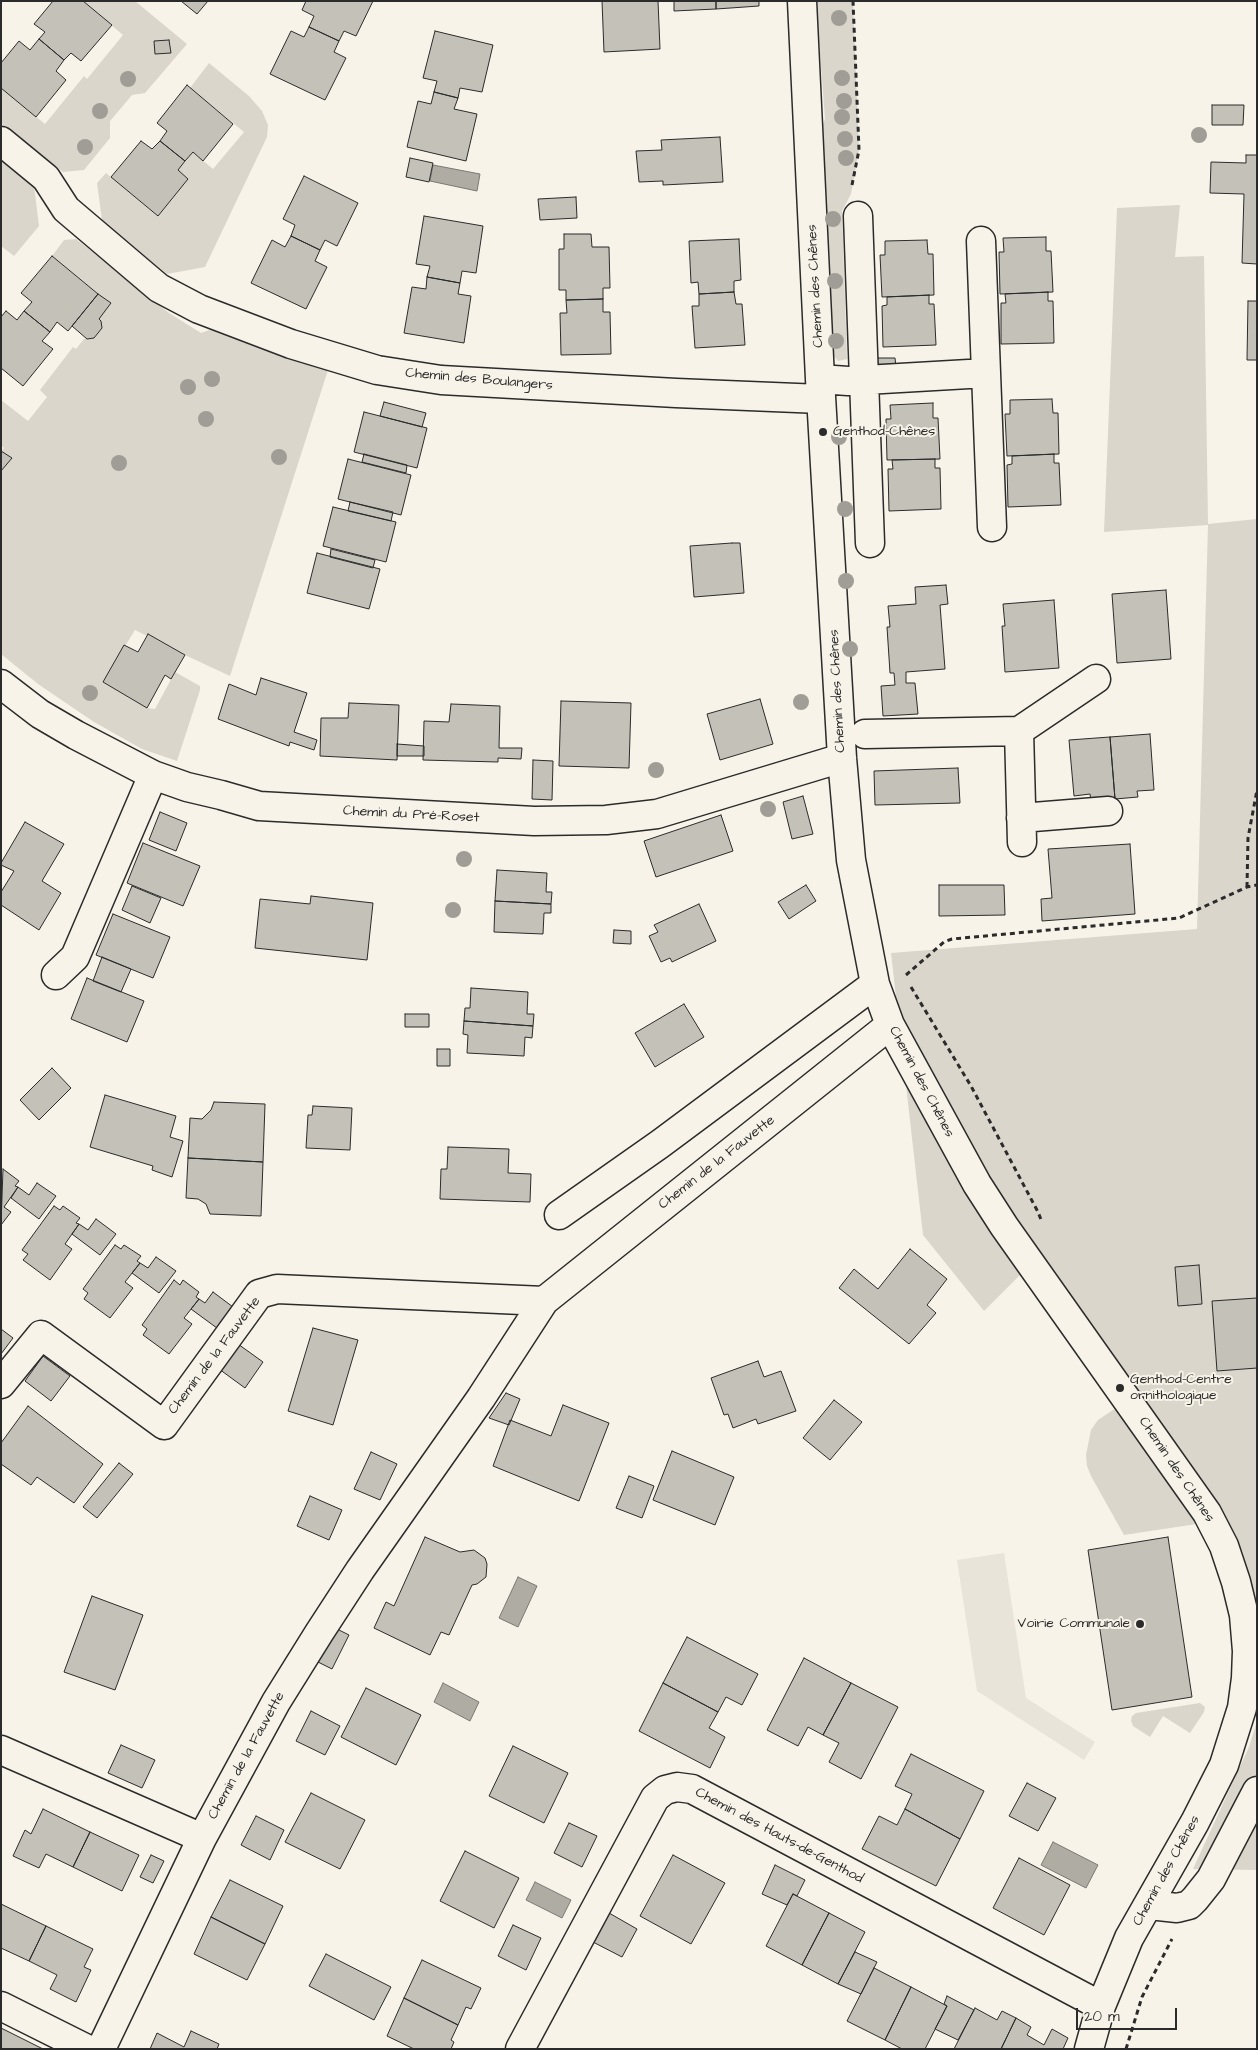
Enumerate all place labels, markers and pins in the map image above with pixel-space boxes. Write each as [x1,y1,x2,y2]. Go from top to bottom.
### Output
place label: Genthod-Chênes [833,424,935,440]
marker: Genthod-Chênes [817,426,829,438]
place label: Genthod-Centre ornithologique [1130,1372,1232,1404]
marker: Genthod-Centre ornithologique [1114,1382,1126,1394]
place label: Voirie Communale [1018,1616,1130,1632]
marker: Voirie Communale [1134,1618,1146,1630]

